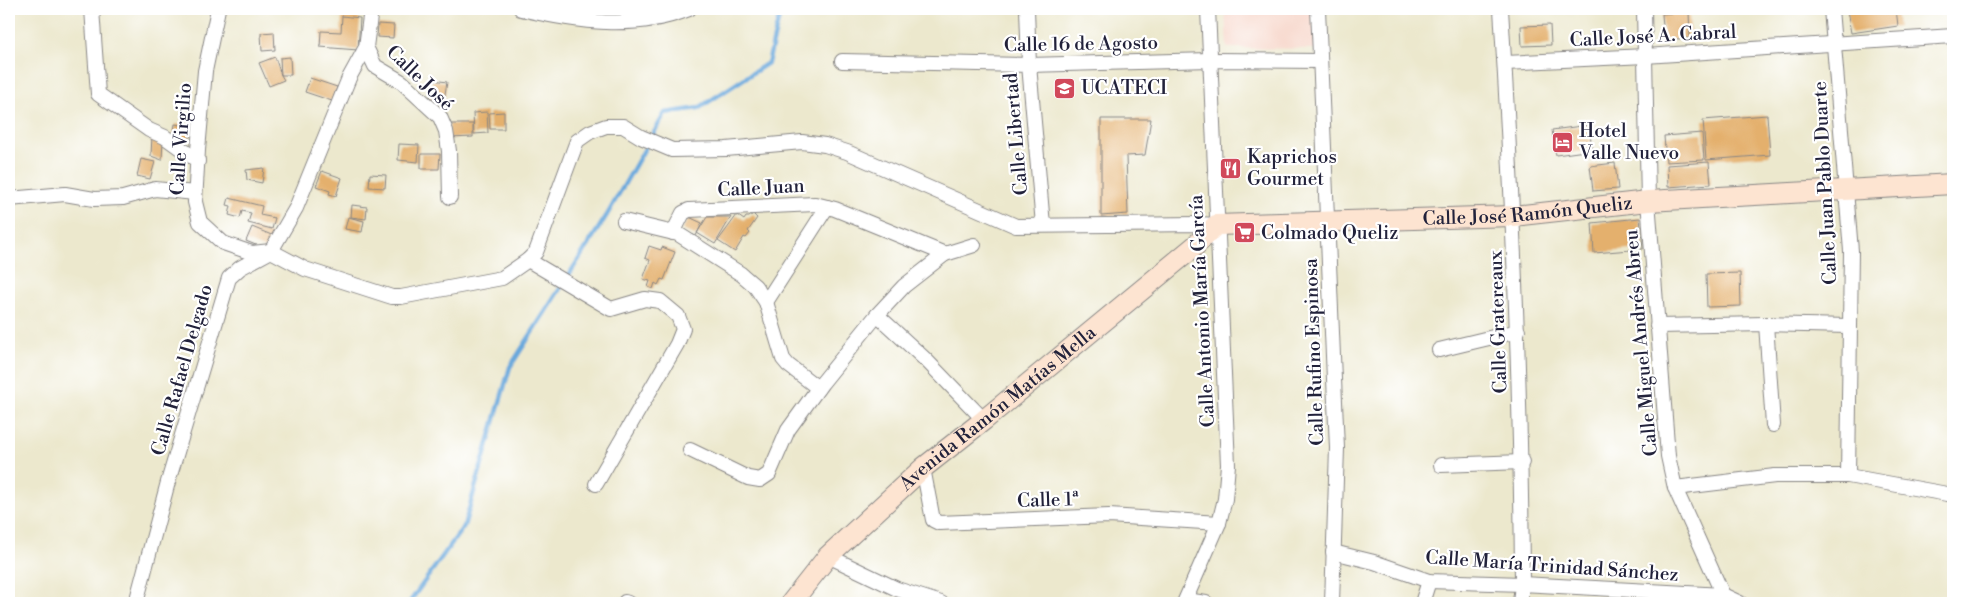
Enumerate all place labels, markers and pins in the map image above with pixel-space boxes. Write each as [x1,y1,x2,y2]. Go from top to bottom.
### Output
school or university icon: UCATECI [1053,76,1077,100]
place label: UCATECI [1081,76,1167,100]
place label: Hotel Valle Nuevo [1578,119,1679,165]
hotel icon: Hotel Valle Nuevo [1551,130,1575,154]
place label: Kaprichos Gourmet [1247,145,1337,191]
restaurant icon: Kaprichos Gourmet [1219,156,1243,180]
supermarket icon: Colmado Queliz [1233,221,1257,245]
place label: Colmado Queliz [1261,221,1398,245]

